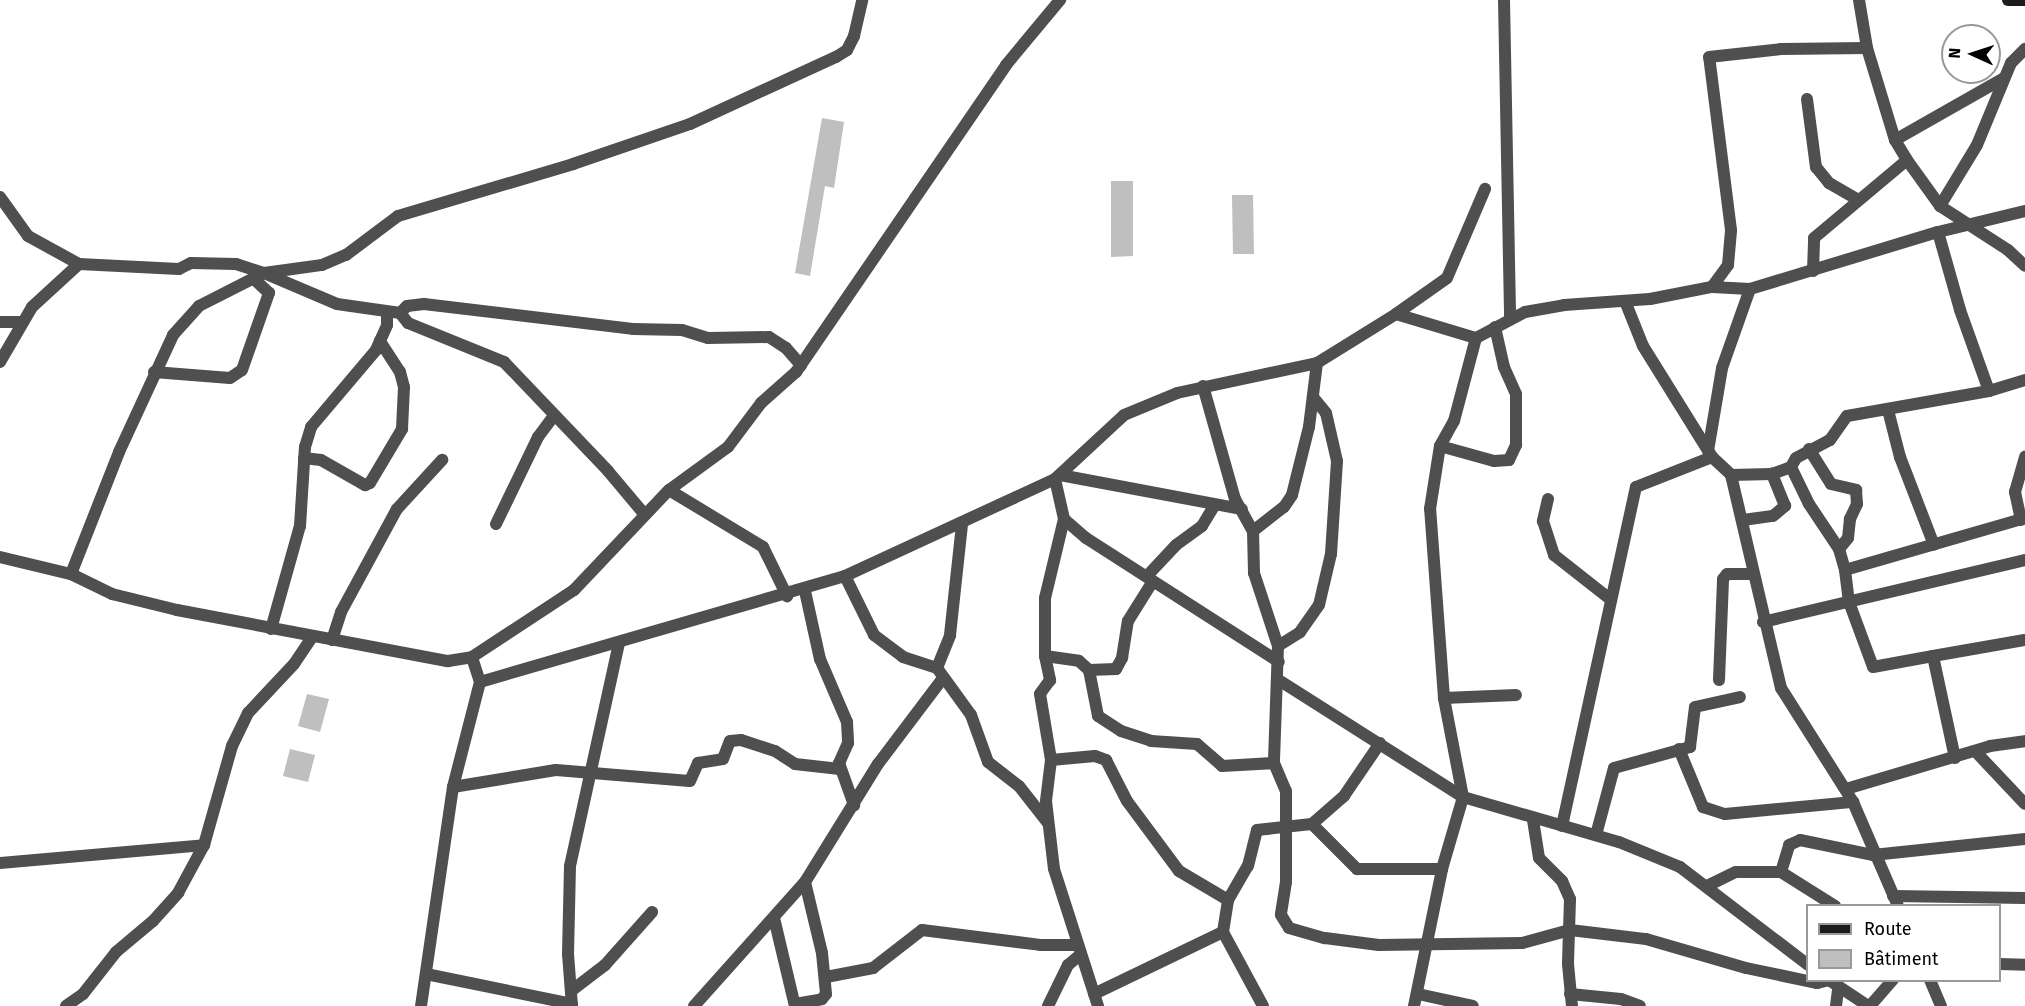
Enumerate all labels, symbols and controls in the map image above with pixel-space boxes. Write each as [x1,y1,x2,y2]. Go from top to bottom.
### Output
north arrow [1941,24,2001,84]
text: N [1945,47,1964,59]
legend [1806,904,2001,982]
text: Route [1864,918,1912,940]
text: Bâtiment [1864,948,1939,970]

